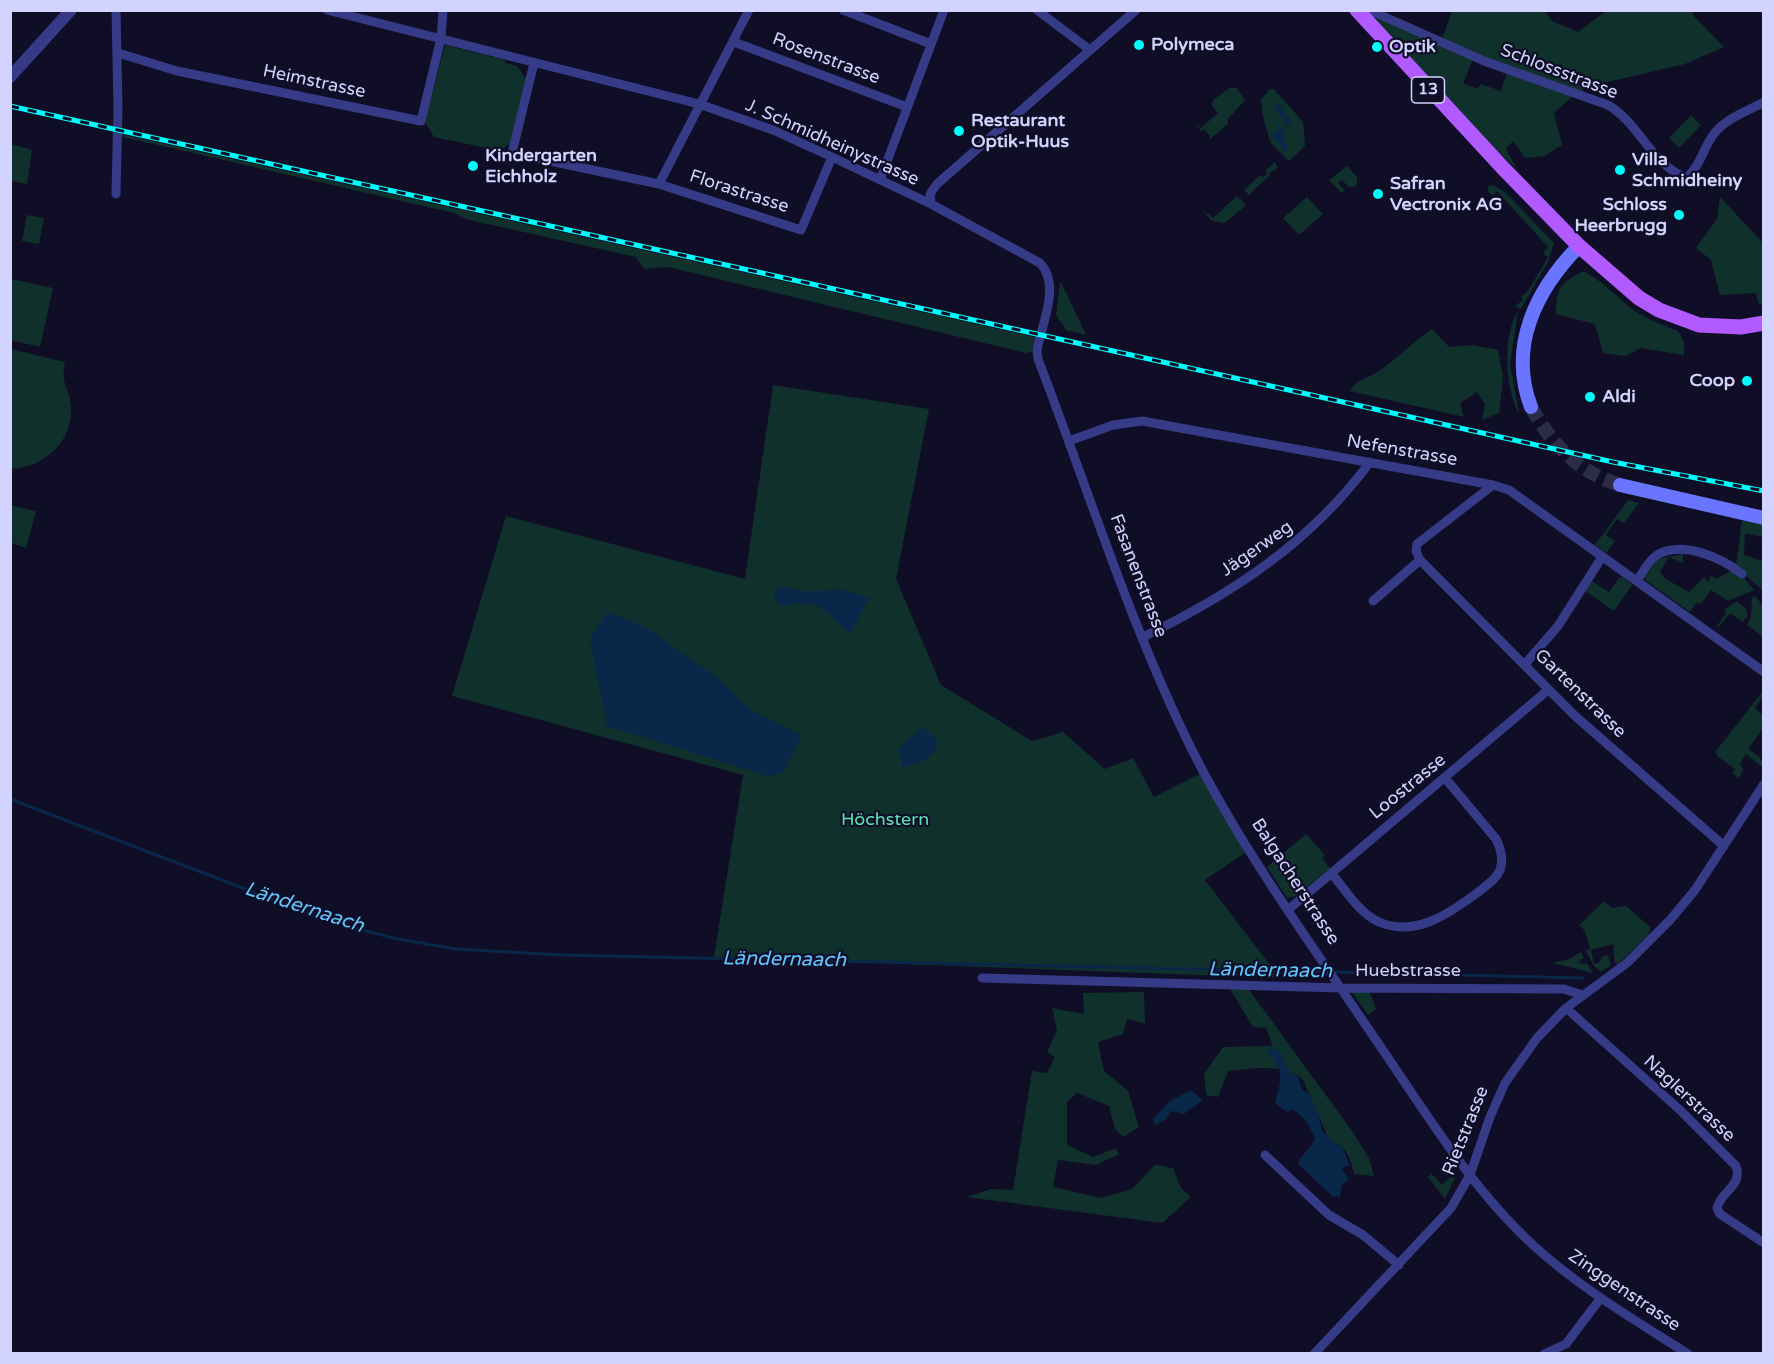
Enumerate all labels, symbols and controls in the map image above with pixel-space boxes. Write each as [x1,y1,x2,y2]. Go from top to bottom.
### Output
street label: Rosenstrasse [769,29,883,89]
place label: Polymeca [1151,34,1234,56]
place label: Optik [1389,36,1436,58]
marker: Polymeca [1132,38,1146,52]
marker: Optik [1370,40,1384,54]
street label: Schlossstrasse [1497,40,1621,104]
street label: Heimstrasse [261,61,367,103]
road number: 13 [1412,77,1444,103]
street label: J. Schmidheinystrasse [742,95,922,191]
place label: Restaurant Optik-Huus [971,110,1069,152]
marker: Restaurant Optik-Huus [952,124,966,138]
place label: Kindergarten Eichholz [485,145,597,188]
place label: Villa Schmidheiny [1632,149,1742,192]
marker: Kindergarten Eichholz [466,159,480,173]
marker: Villa Schmidheiny [1613,163,1627,177]
street label: Florastrasse [687,166,791,218]
place label: Safran Vectronix AG [1390,173,1502,216]
marker: Safran Vectronix AG [1371,187,1385,201]
place label: Schloss Heerbrugg [1574,194,1667,236]
marker: Schloss Heerbrugg [1672,208,1686,222]
place label: Coop [1690,370,1735,392]
marker: Coop [1740,374,1754,388]
place label: Aldi [1602,386,1636,408]
marker: Aldi [1583,390,1597,404]
street label: Nefenstrasse [1345,431,1459,471]
street label: Fasanenstrasse [1105,511,1171,641]
street label: Jägerweg [1217,516,1297,582]
street label: Gartenstrasse [1530,645,1630,743]
street label: Loostrasse [1365,750,1451,824]
park label: Höchstern [841,809,929,831]
street label: Balgacherstrasse [1246,815,1344,949]
water label: Ländernaach [241,877,367,939]
water label: Ländernaach [722,947,846,973]
water label: Ländernaach [1208,958,1332,984]
street label: Huebstrasse [1355,960,1461,982]
street label: Naglerstrasse [1639,1051,1739,1147]
street label: Rietstrasse [1438,1083,1494,1179]
street label: Zinggenstrasse [1564,1245,1684,1337]

